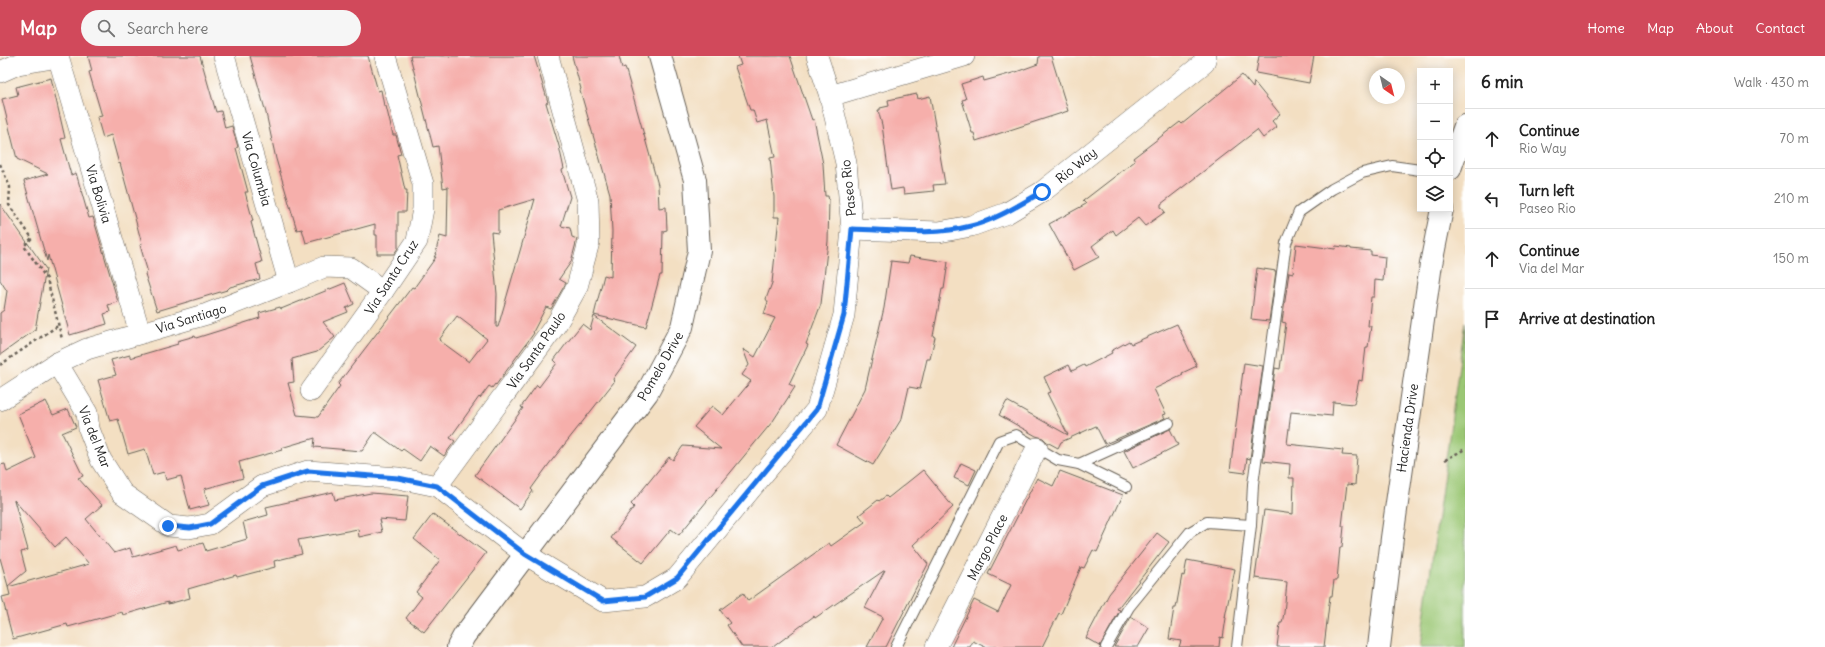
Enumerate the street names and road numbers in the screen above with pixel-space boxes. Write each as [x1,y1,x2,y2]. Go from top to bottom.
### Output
street label: Via Columbia [238,130,275,208]
street label: Rio Way [1052,144,1100,187]
street label: Paseo Rio [837,159,860,217]
street label: Via Bolivia [82,163,115,225]
street label: Via Santa Cruz [361,237,422,318]
street label: Via Santiago [154,300,228,337]
street label: Via Santa Paulo [503,308,570,393]
street label: Pomelo Drive [634,329,687,404]
street label: Hacienda Drive [1393,382,1422,474]
street label: Via del Mar [74,404,115,471]
street label: Margo Place [963,511,1011,583]

